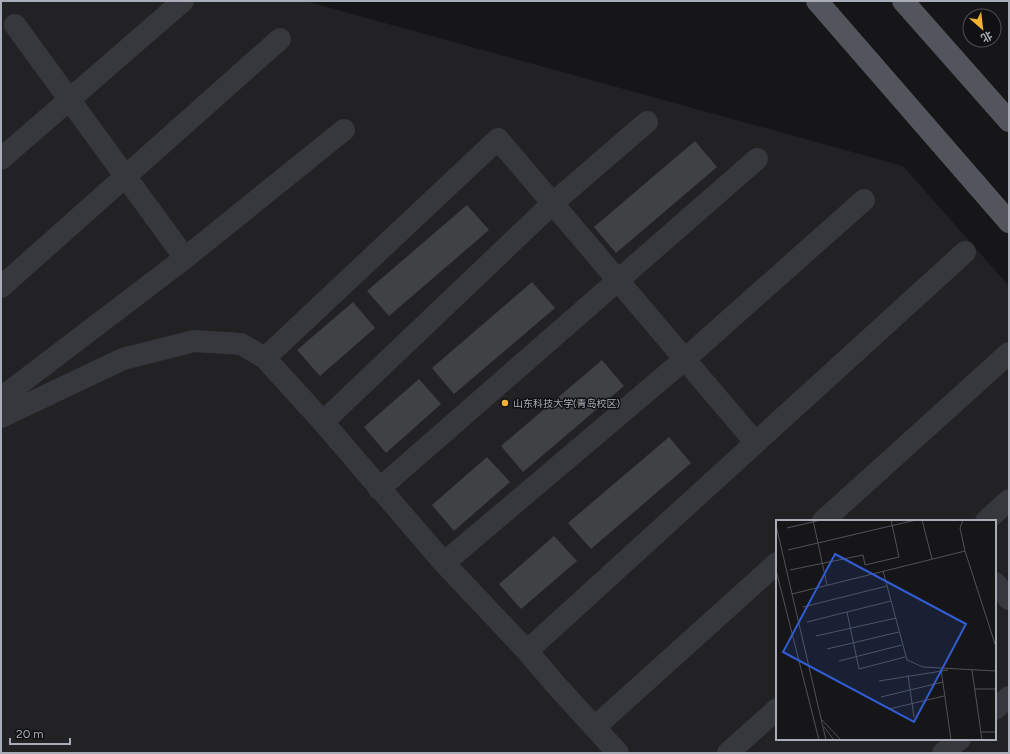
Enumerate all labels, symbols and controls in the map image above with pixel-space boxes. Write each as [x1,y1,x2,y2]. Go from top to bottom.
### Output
north arrow [962,8,1002,48]
text: 北 [979,28,994,45]
place label: 山东科技大学(青岛校区) [513,397,620,410]
marker: 山东科技大学(青岛校区) [500,398,510,408]
inset map [776,520,996,740]
scale bar [10,720,70,746]
text: 20 m [16,727,44,741]

